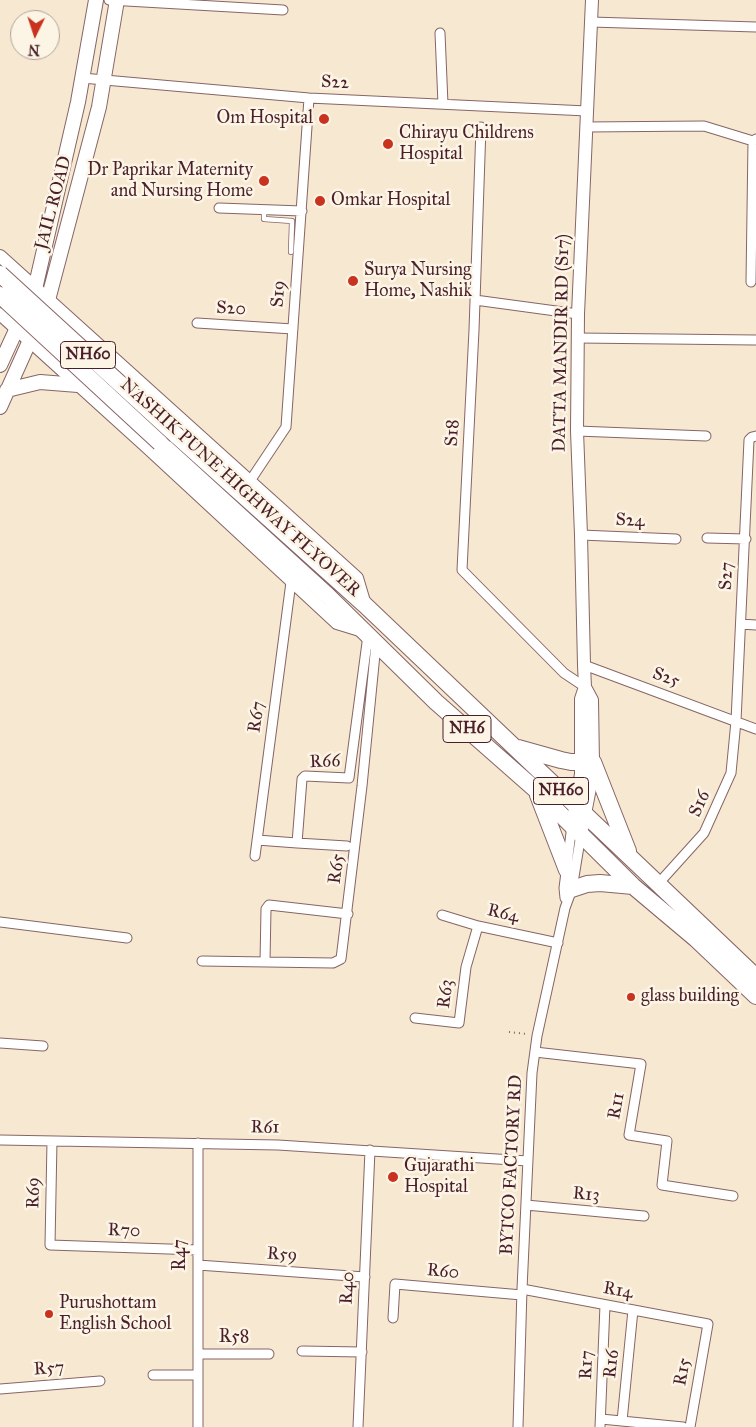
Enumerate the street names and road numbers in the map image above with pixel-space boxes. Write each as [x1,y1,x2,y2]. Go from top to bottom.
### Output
street label: S22 [320,71,350,95]
street label: JAIL ROAD [31,154,77,252]
street label: DATTA MANDIR RD (S17) [549,234,575,452]
street label: S19 [267,280,291,308]
street label: S20 [216,297,246,321]
road number: NH60 [61,342,116,368]
street label: NASHIK PUNE HIGHWAY FLYOVER [115,374,365,602]
street label: S18 [442,419,464,447]
street label: S24 [615,509,645,533]
street label: S27 [715,561,739,591]
street label: S25 [649,663,683,693]
street label: R67 [244,700,270,734]
road number: NH6 [443,716,491,742]
street label: R66 [309,750,341,774]
road number: NH60 [534,778,588,804]
street label: S16 [685,787,715,821]
street label: R65 [324,853,350,885]
street label: R64 [485,900,521,928]
street label: R63 [434,978,458,1010]
street label: BYTCO FACTORY RD [496,1074,528,1256]
street label: R11 [604,1091,630,1121]
street label: R61 [250,1117,280,1139]
street label: R69 [23,1177,45,1209]
street label: R13 [572,1183,600,1207]
street label: R70 [107,1220,141,1242]
street label: R47 [170,1239,192,1271]
street label: R59 [266,1243,298,1267]
street label: R60 [426,1260,460,1284]
street label: R40 [336,1271,360,1305]
street label: R14 [601,1278,635,1304]
street label: R58 [219,1327,249,1349]
street label: R16 [600,1348,624,1380]
street label: R17 [576,1350,598,1380]
street label: R15 [670,1356,696,1388]
street label: R57 [33,1357,65,1381]

